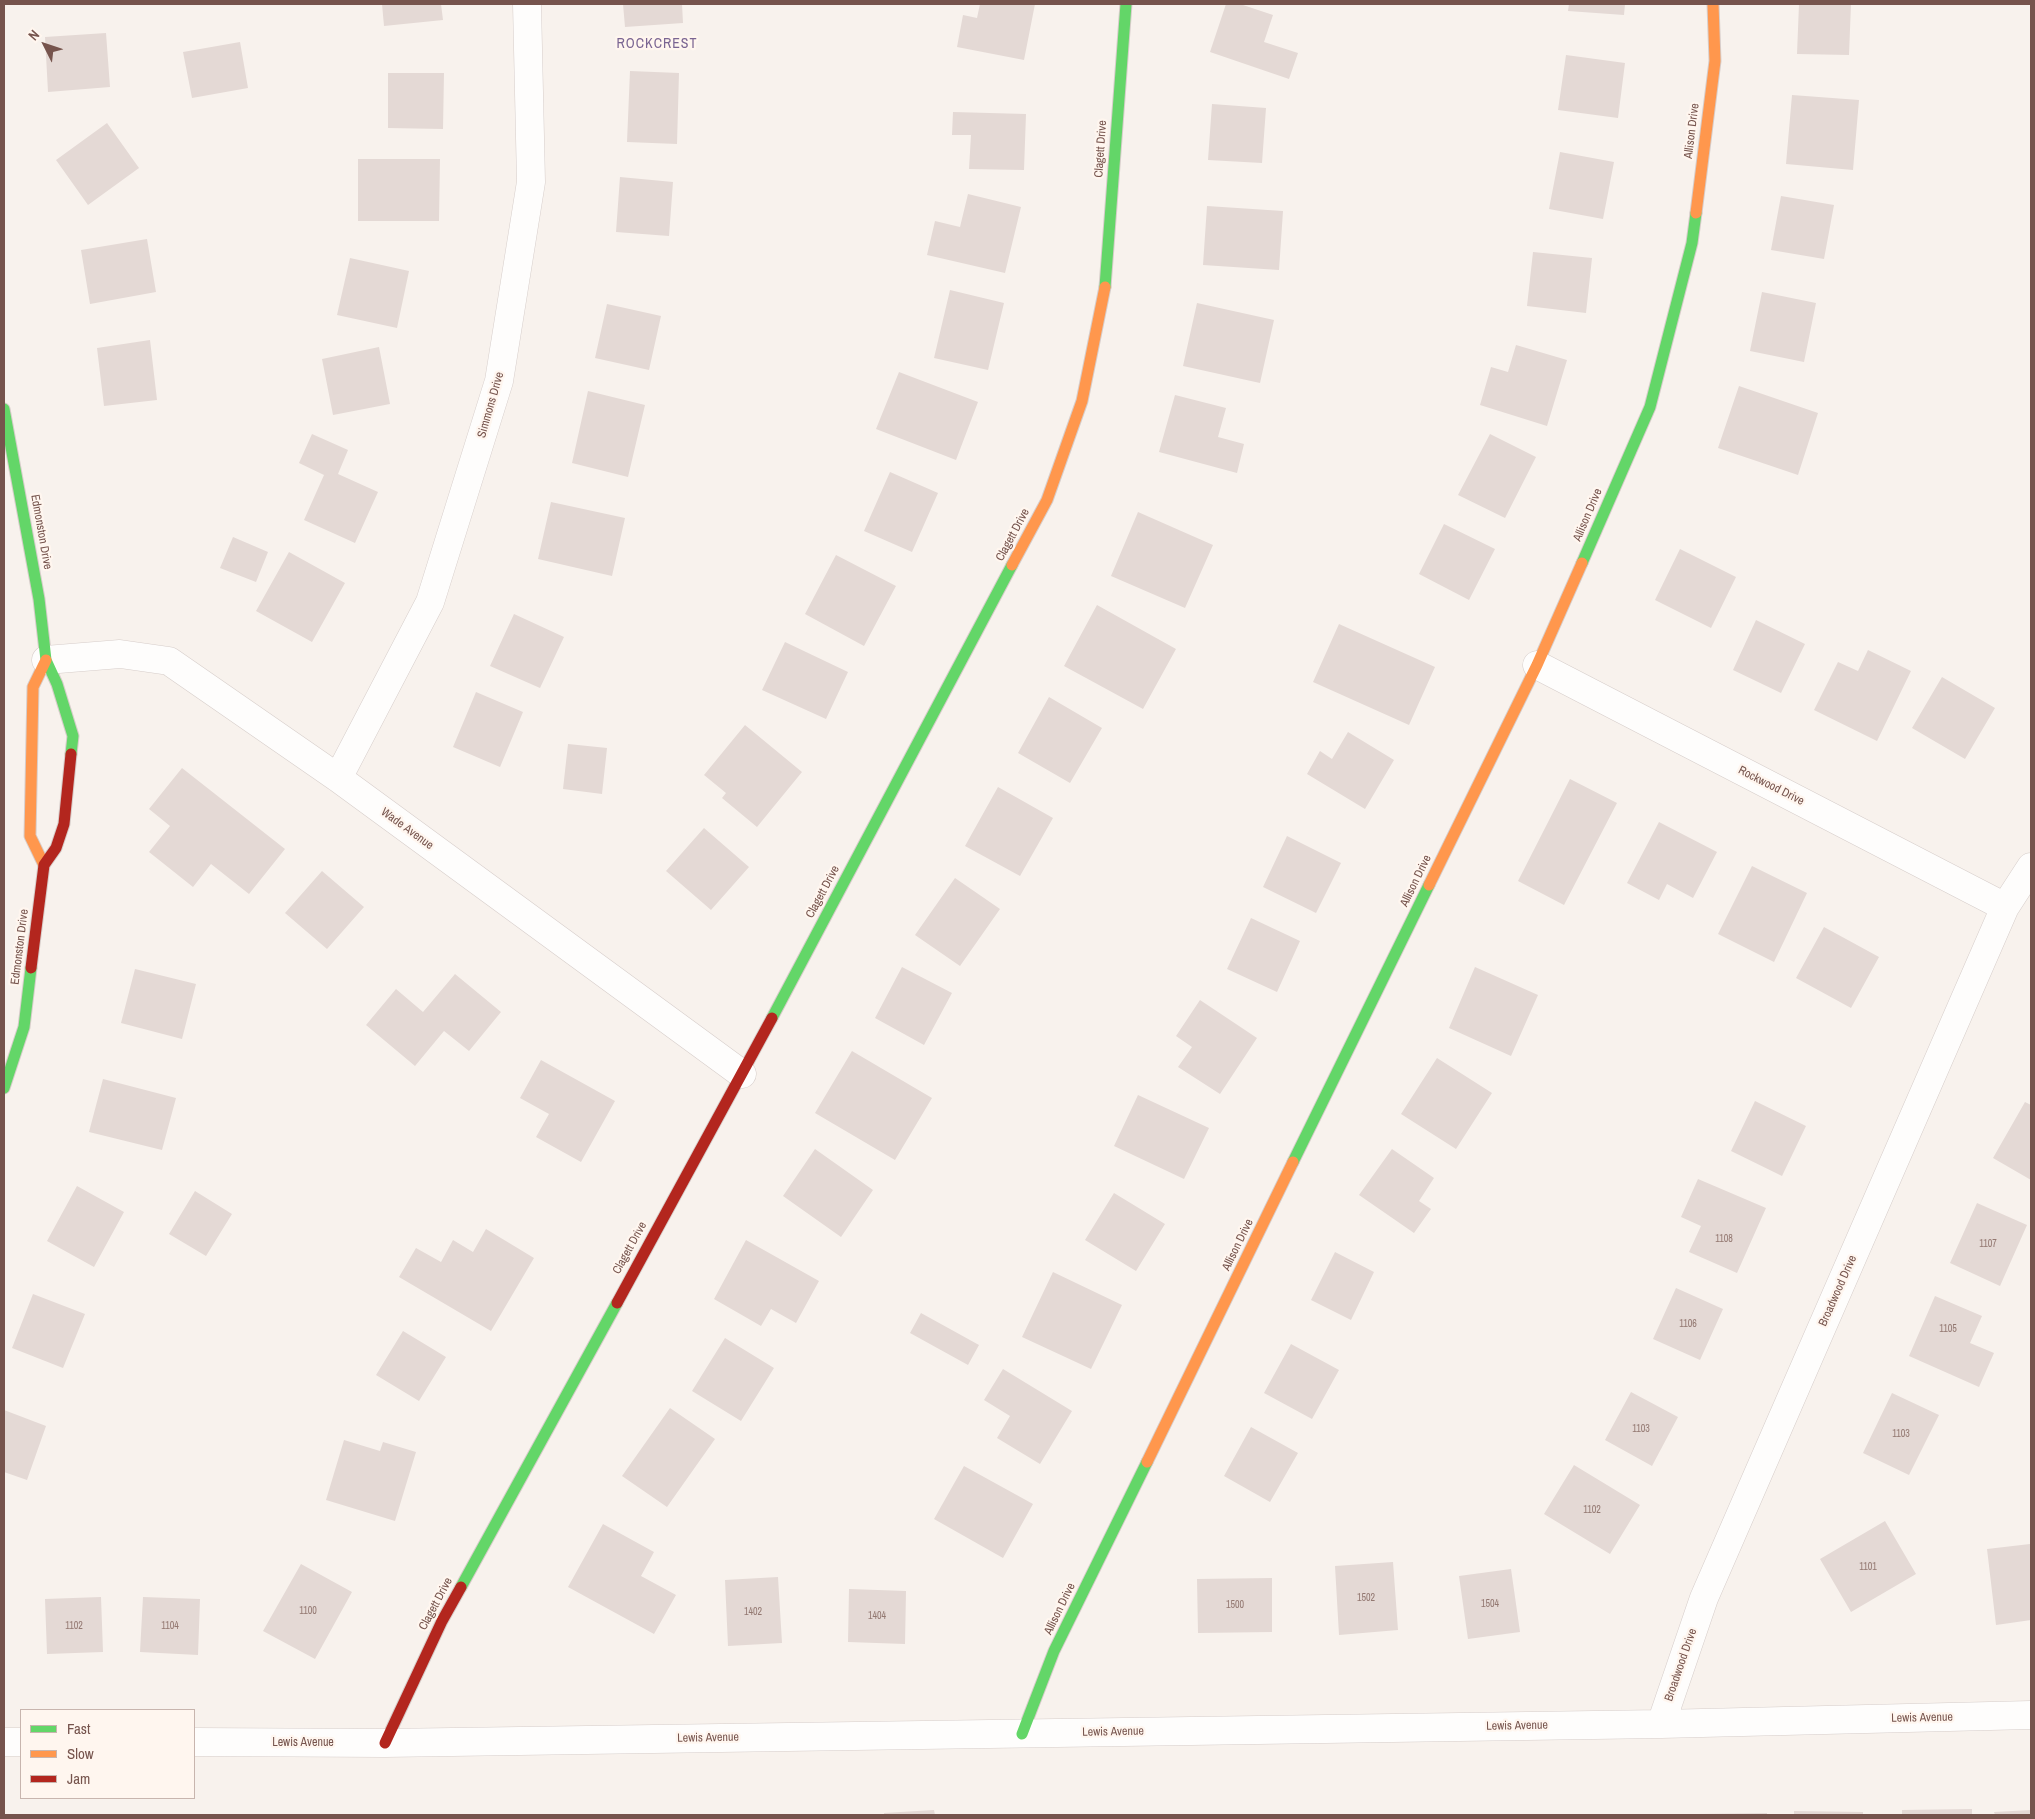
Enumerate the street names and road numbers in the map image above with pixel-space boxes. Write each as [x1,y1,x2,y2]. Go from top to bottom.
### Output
street label: Allison Drive [1681,102,1703,160]
street label: Clagett Drive [1092,120,1110,178]
street label: Simmons Drive [475,370,507,440]
street label: Allison Drive [1570,487,1606,543]
street label: Edmonston Drive [27,493,55,571]
street label: Clagett Drive [993,506,1033,564]
street label: Rockwood Drive [1736,763,1806,809]
street label: Wade Avenue [378,805,436,853]
street label: Allison Drive [1397,853,1435,909]
street label: Clagett Drive [803,863,843,921]
street label: Edmonston Drive [8,908,32,986]
street label: Allison Drive [1219,1217,1257,1273]
street label: Clagett Drive [610,1219,650,1277]
street label: Broadwood Drive [1816,1253,1860,1329]
street label: Clagett Drive [416,1575,456,1633]
street label: Allison Drive [1041,1581,1079,1637]
street label: Broadwood Drive [1662,1627,1700,1703]
street label: Lewis Avenue [1891,1710,1953,1726]
street label: Lewis Avenue [1486,1718,1548,1734]
street label: Lewis Avenue [1082,1724,1144,1740]
street label: Lewis Avenue [677,1730,739,1746]
street label: Lewis Avenue [272,1736,334,1750]

